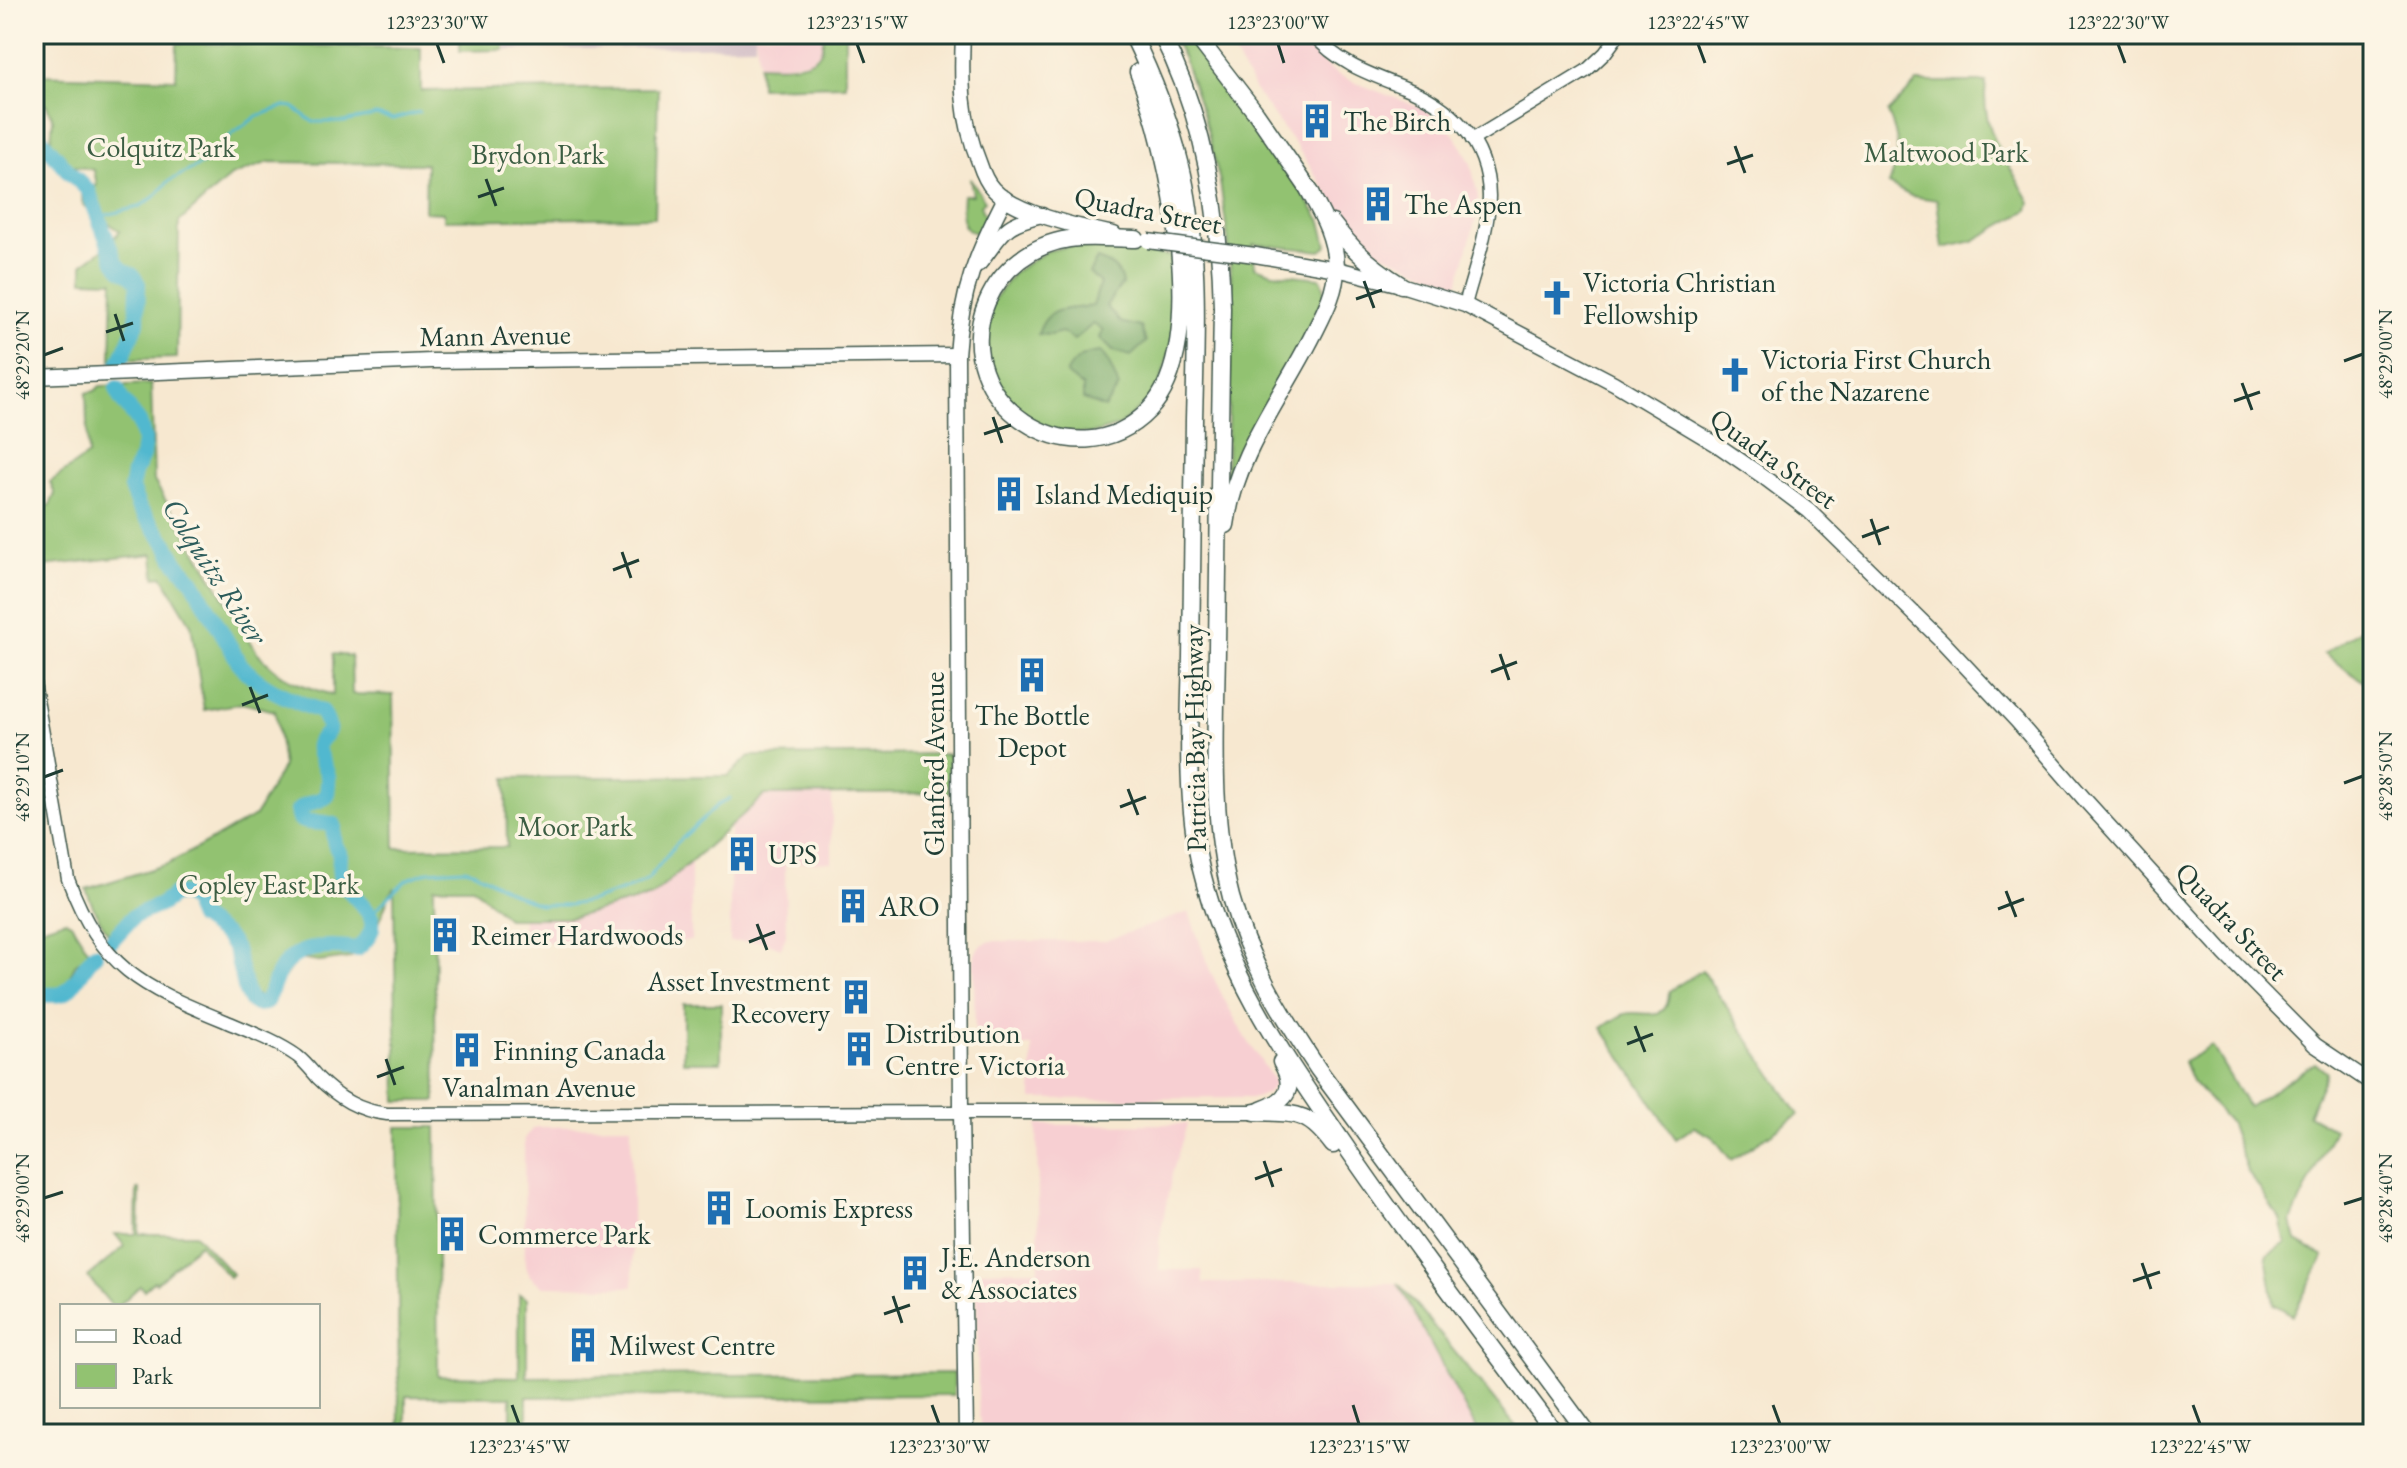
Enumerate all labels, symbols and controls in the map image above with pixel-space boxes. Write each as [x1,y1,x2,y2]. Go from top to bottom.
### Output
text: 123°23'30"W [386,9,489,35]
text: 123°23'15"W [806,9,909,35]
text: 123°23'00"W [1227,9,1330,35]
text: 123°22'45"W [1647,9,1750,35]
text: 123°22'30"W [2067,9,2170,35]
building icon: The Birch [1298,102,1336,140]
place label: The Birch [1343,103,1451,139]
park label: Colquitz Park [87,129,236,165]
park label: Maltwood Park [1863,134,2029,170]
park label: Brydon Park [471,136,606,172]
street label: Quadra Street [1071,178,1225,242]
building icon: The Aspen [1359,185,1397,223]
place label: The Aspen [1404,186,1523,222]
place label: Victoria Christian Fellowship [1583,264,1777,332]
church icon: Victoria Christian Fellowship [1538,279,1576,317]
text: 48°29'00"N [2372,309,2398,399]
text: 48°29'20"N [9,310,35,400]
street label: Mann Avenue [419,316,571,354]
place label: Victoria First Church of the Nazarene [1761,341,1991,409]
church icon: Victoria First Church of the Nazarene [1716,356,1754,394]
street label: Quadra Street [1703,400,1845,517]
building icon: Island Mediquip [990,475,1028,513]
place label: Island Mediquip [1035,476,1213,512]
water label: Colquitz River [153,490,278,653]
street label: Patricia Bay Highway [1174,623,1214,852]
building icon: The Bottle Depot [1013,656,1051,694]
street label: Glanford Avenue [916,672,952,856]
place label: The Bottle Depot [974,697,1090,765]
text: 48°28'50"N [2372,731,2398,821]
text: 48°29'10"N [9,732,35,822]
park label: Moor Park [517,808,633,844]
building icon: UPS [723,835,761,873]
place label: UPS [768,836,817,872]
street label: Quadra Street [2168,854,2296,988]
park label: Copley East Park [179,866,360,902]
building icon: ARO [834,887,872,925]
place label: ARO [878,888,940,924]
building icon: Reimer Hardwoods [426,916,464,954]
place label: Reimer Hardwoods [471,917,683,953]
place label: Asset Investment Recovery [646,963,831,1031]
building icon: Asset Investment Recovery [837,978,875,1016]
place label: Distribution Centre - Victoria [885,1015,1066,1083]
building icon: Distribution Centre - Victoria [840,1030,878,1068]
building icon: Finning Canada [448,1031,486,1069]
place label: Finning Canada [493,1032,666,1068]
street label: Vanalman Avenue [442,1069,636,1105]
text: 48°29'00"N [9,1153,35,1243]
text: 48°28'40"N [2372,1153,2398,1243]
building icon: Loomis Express [700,1189,738,1227]
place label: Loomis Express [745,1190,913,1226]
building icon: Commerce Park [433,1215,471,1253]
place label: Commerce Park [478,1216,652,1252]
place label: J.E. Anderson & Associates [939,1239,1091,1307]
building icon: J.E. Anderson & Associates [896,1254,934,1292]
legend [60,1304,320,1408]
text: Road [132,1320,183,1351]
building icon: Milwest Centre [564,1326,602,1364]
place label: Milwest Centre [609,1327,775,1363]
text: Park [132,1360,174,1391]
text: 123°23'45"W [468,1433,571,1459]
text: 123°23'30"W [888,1433,991,1459]
text: 123°23'15"W [1308,1433,1411,1459]
text: 123°23'00"W [1729,1433,1832,1459]
text: 123°22'45"W [2149,1433,2252,1459]

